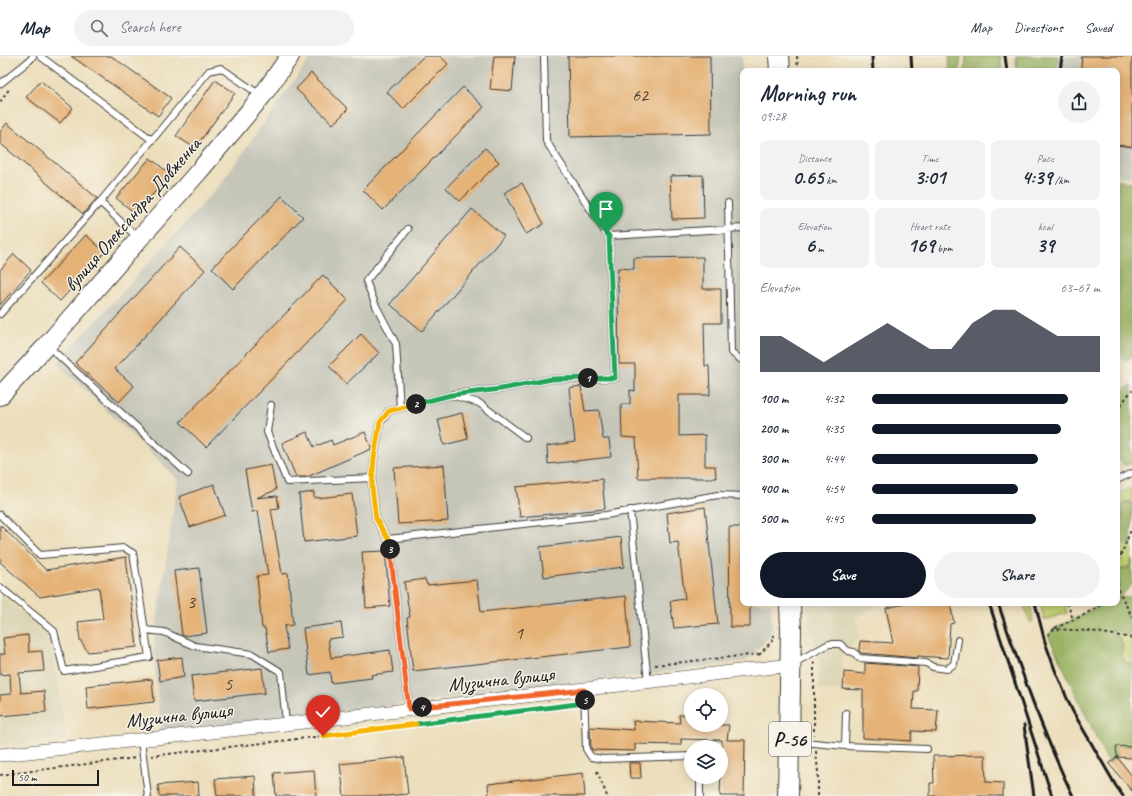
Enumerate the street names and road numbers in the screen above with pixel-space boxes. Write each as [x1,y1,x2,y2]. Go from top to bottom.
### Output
street label: вулиця Олександра Довженка [58,131,208,297]
street label: Музична вулиця [447,661,557,698]
street label: Музична вулиця [125,697,235,734]
road number: Р-56 [769,722,811,756]

